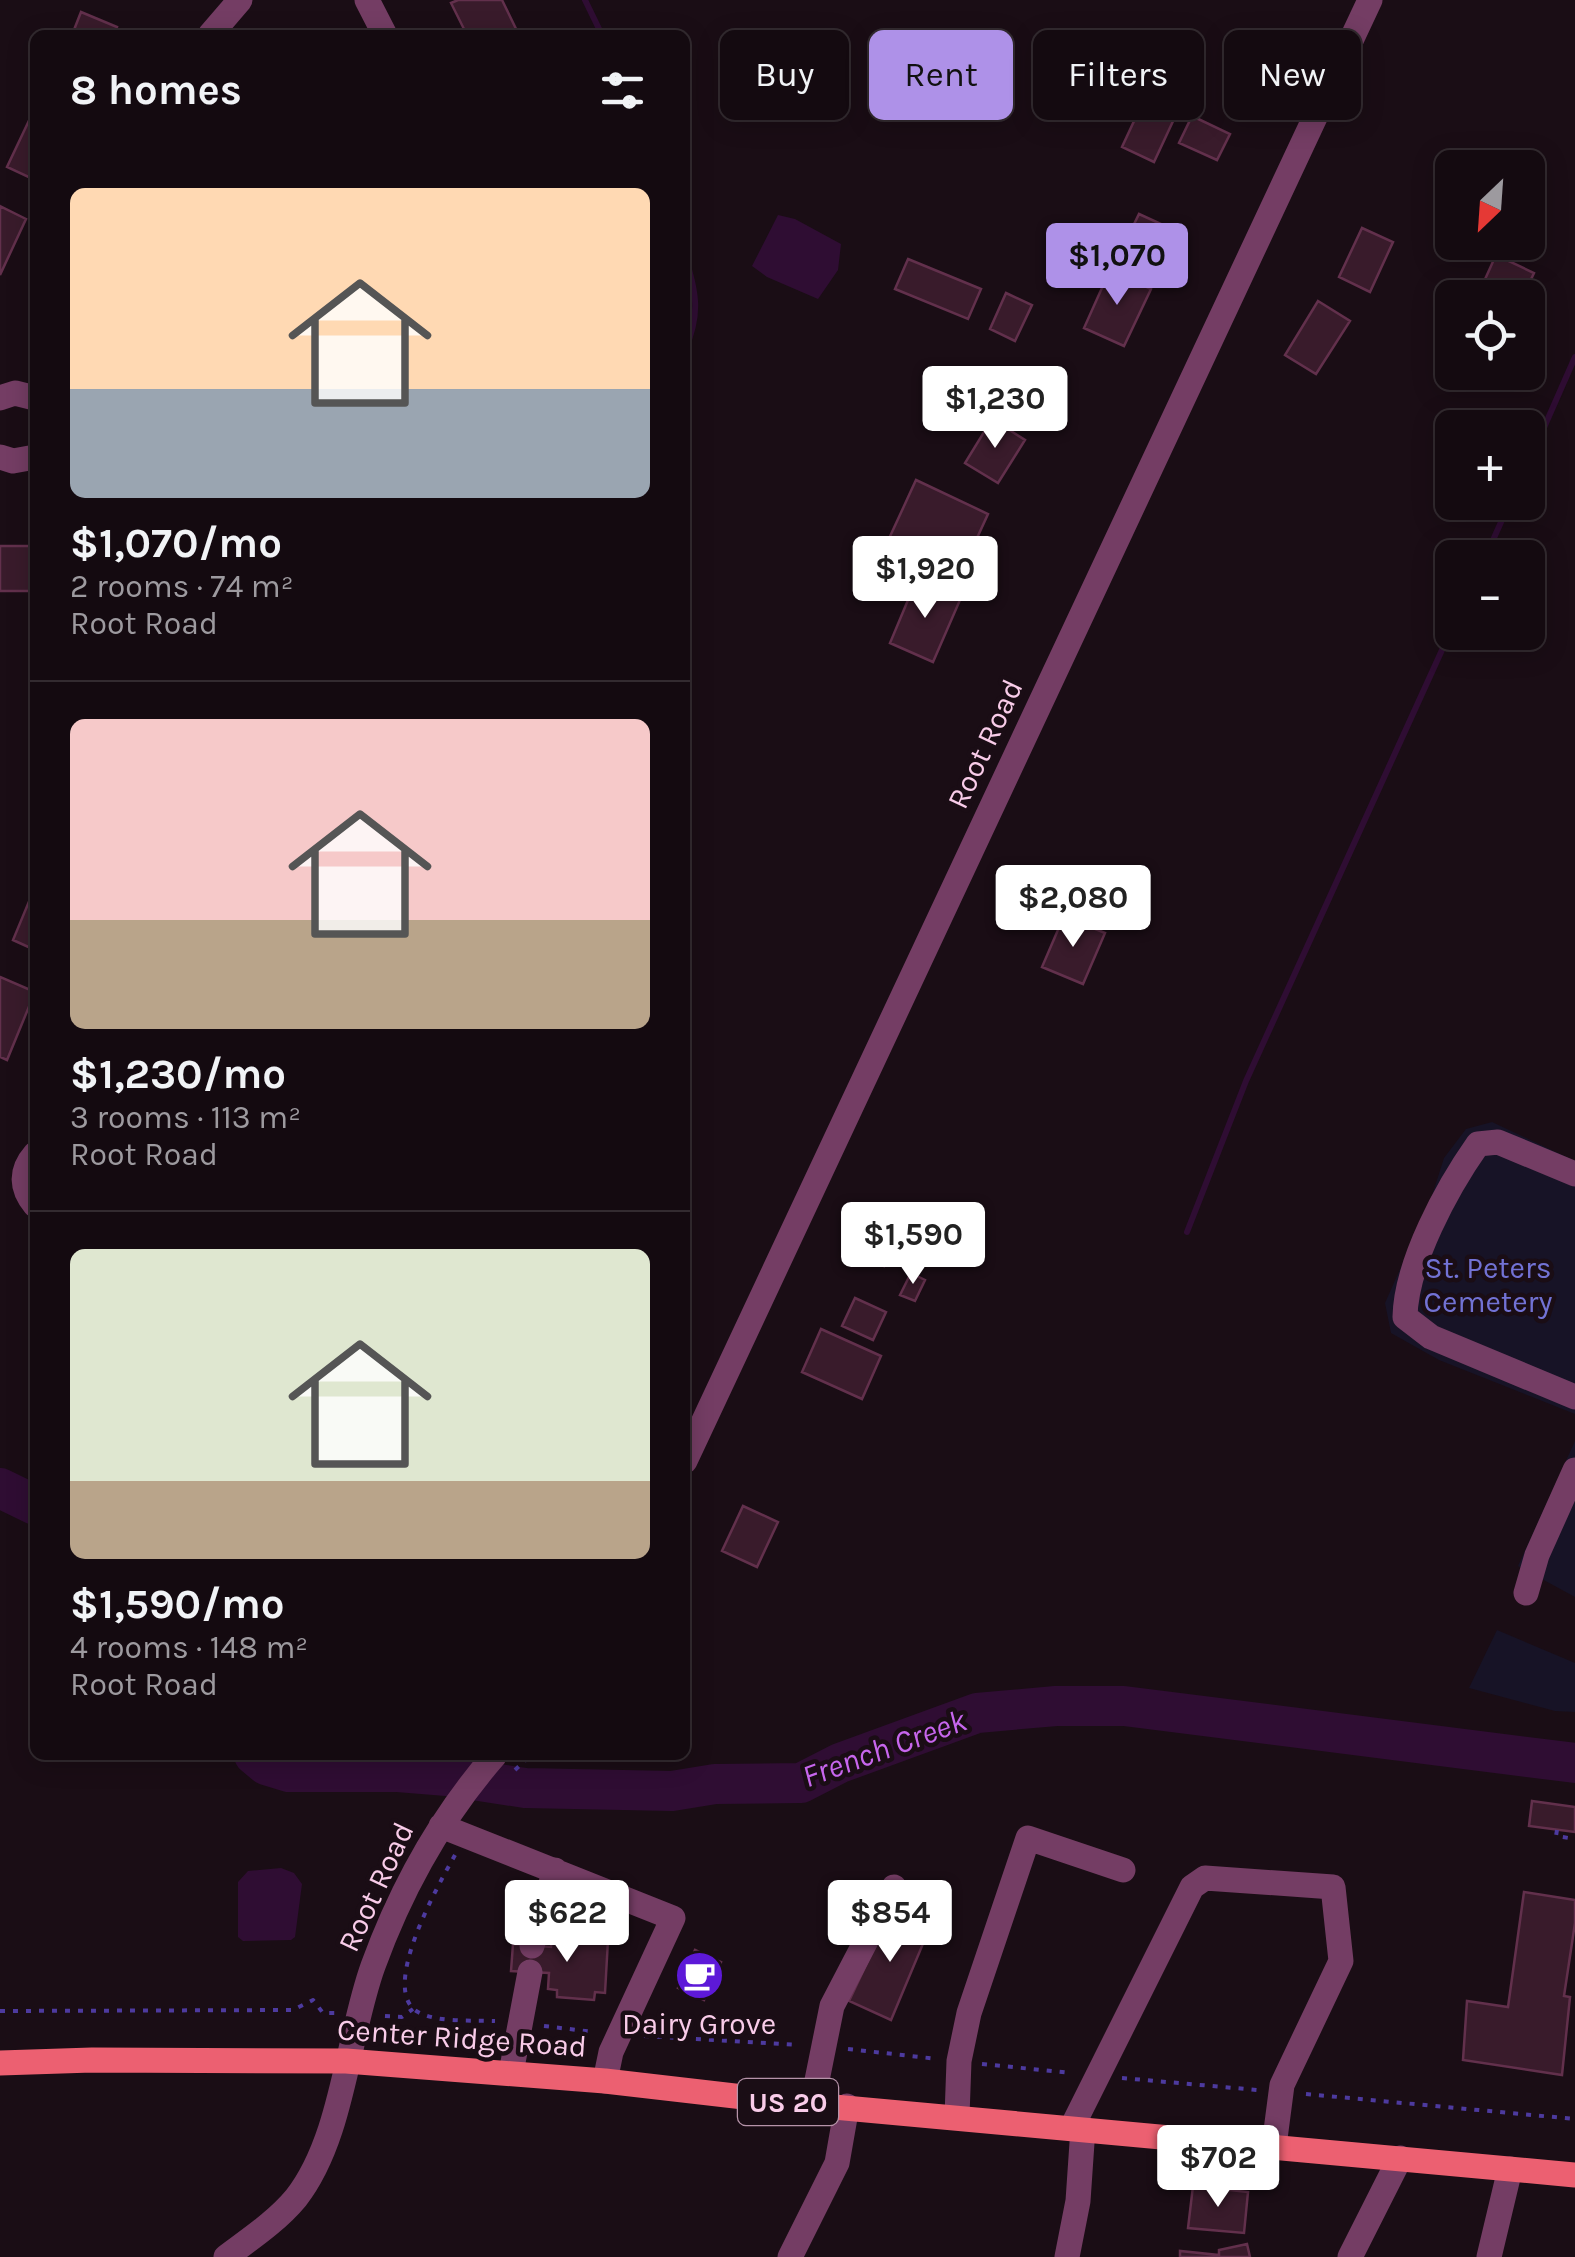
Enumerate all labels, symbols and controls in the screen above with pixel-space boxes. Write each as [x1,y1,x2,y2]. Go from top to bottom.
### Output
chip: Buy [720,30,849,120]
chip: Rent [869,30,1013,120]
chip: Filters [1033,30,1204,120]
chip: New [1224,30,1361,120]
icon: filters [595,63,650,118]
text: 8 homes [70,65,242,115]
north arrow [1435,150,1545,260]
map controls [1435,150,1545,650]
pin: $1,070 [1036,223,1198,308]
text: $1,070 [1068,237,1166,274]
icon: home [270,253,450,433]
button: locate [1435,280,1545,390]
pin: $1,230 [914,366,1076,451]
text: $1,230 [944,380,1046,417]
button: + [1435,410,1545,520]
text: $1,070/mo [70,518,282,568]
pin: $1,920 [844,536,1006,621]
button: − [1435,540,1545,650]
text: $1,920 [875,550,975,587]
text: 2 rooms · 74 m² [70,568,294,605]
text: Root Road [70,605,218,642]
street label: Root Road [939,674,1031,814]
icon: home [270,784,450,964]
pin: $2,080 [992,865,1154,950]
text: $2,080 [1018,879,1128,916]
text: $1,230/mo [70,1049,286,1099]
text: 3 rooms · 113 m² [70,1099,301,1136]
text: Root Road [70,1136,218,1173]
pin: $1,590 [832,1202,994,1287]
text: $1,590 [863,1216,963,1253]
park label: St. Peters Cemetery [1424,1250,1552,1320]
icon: home [270,1314,450,1494]
text: $1,590/mo [70,1579,285,1629]
text: 4 rooms · 148 m² [70,1629,308,1666]
text: Root Road [70,1666,218,1703]
water label: French Creek [797,1701,972,1795]
street label: Root Road [330,1817,422,1957]
pin: $622 [508,1880,626,1965]
pin: $854 [831,1880,949,1965]
text: $622 [527,1894,607,1931]
text: $854 [850,1894,930,1931]
cafe icon: Dairy Grove [673,1949,725,2001]
place label: Dairy Grove [622,2006,776,2042]
street label: Center Ridge Road [336,2011,588,2065]
road number: US 20 [738,2079,838,2125]
pin: $702 [1159,2125,1277,2210]
text: $702 [1179,2139,1257,2176]

